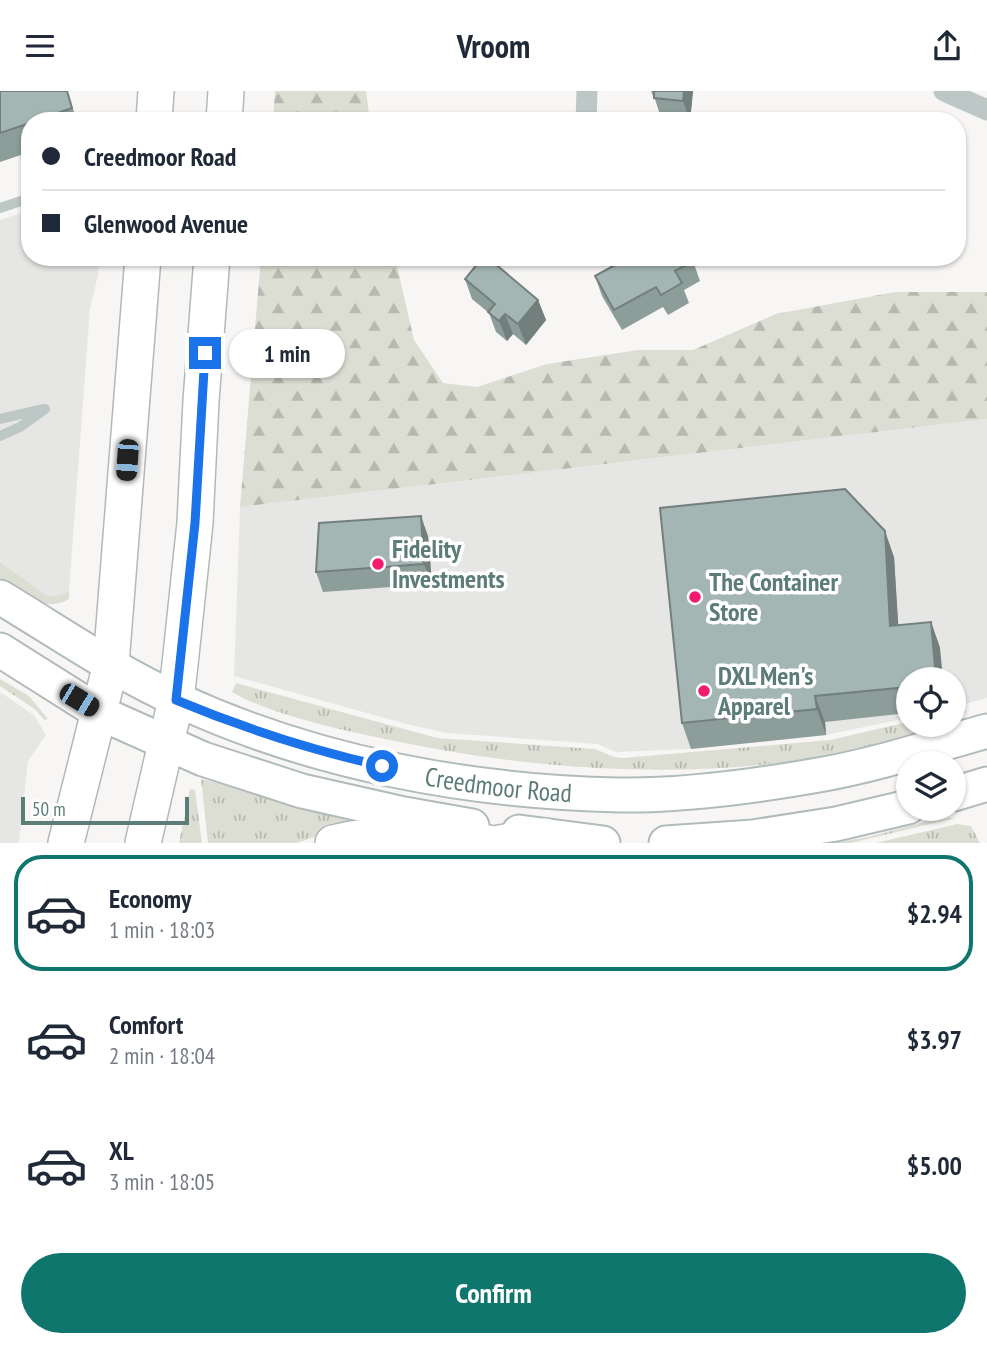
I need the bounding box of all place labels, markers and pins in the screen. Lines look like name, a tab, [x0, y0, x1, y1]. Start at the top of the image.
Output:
place label: Fidelity Investments	[392, 532, 505, 595]
marker: Fidelity Investments	[370, 556, 386, 572]
place label: The Container Store	[709, 565, 838, 628]
marker: The Container Store	[687, 589, 703, 605]
place label: DXL Men's Apparel	[717, 659, 813, 722]
marker: DXL Men's Apparel	[696, 683, 712, 699]

